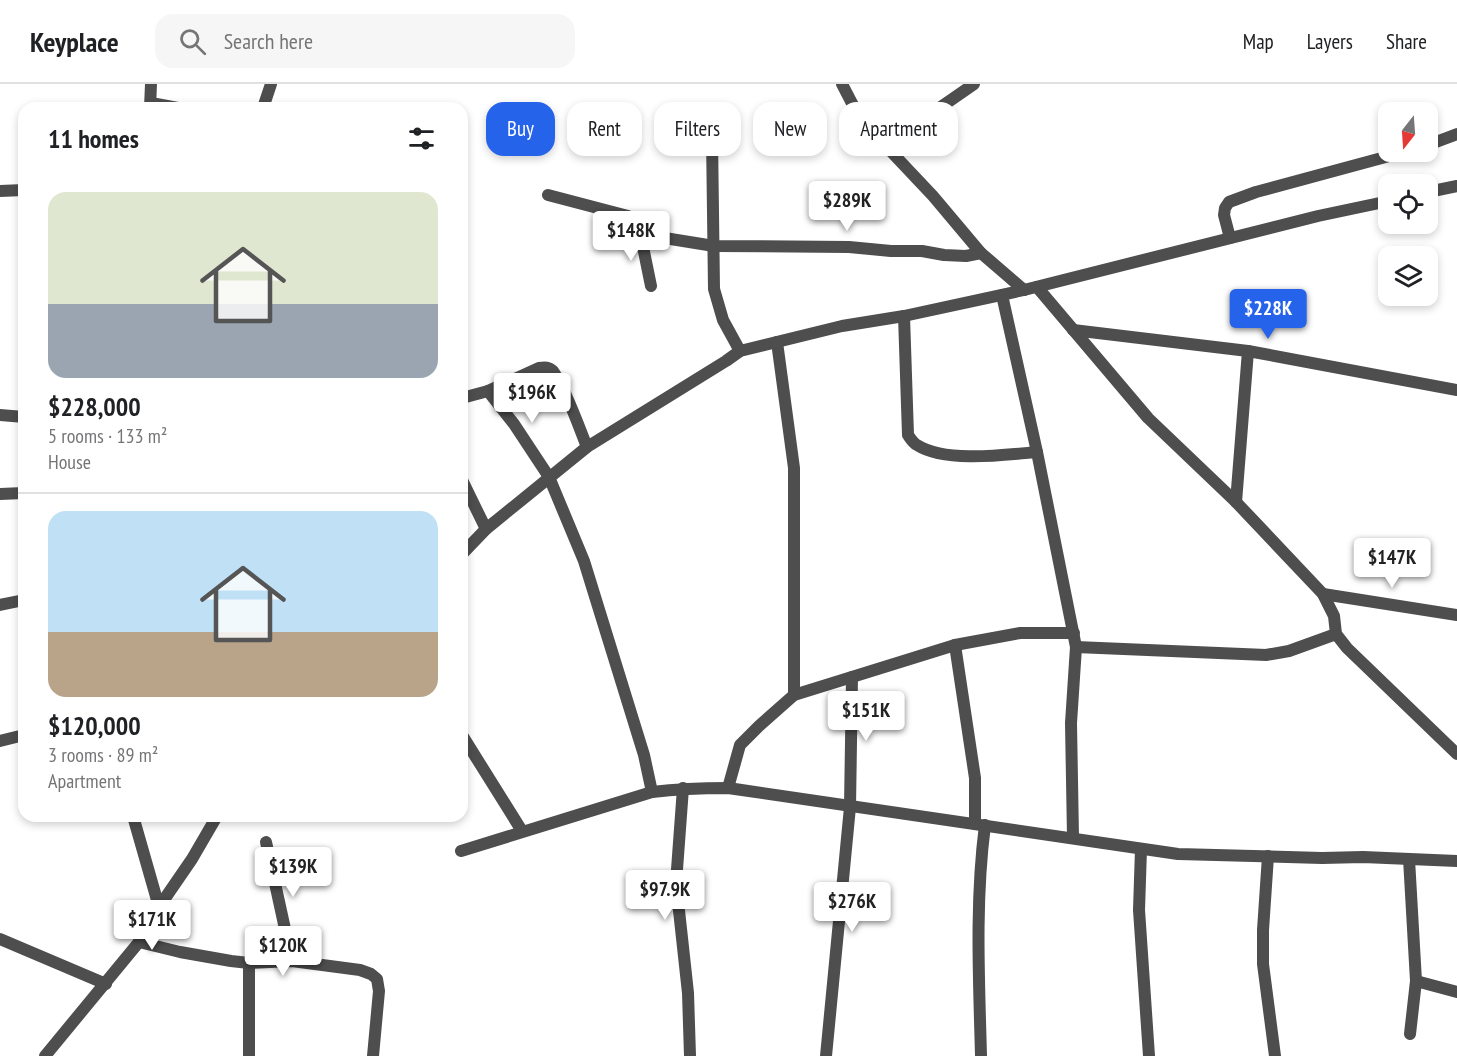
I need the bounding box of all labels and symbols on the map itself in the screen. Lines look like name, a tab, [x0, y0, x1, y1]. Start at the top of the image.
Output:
north arrow	[1378, 102, 1438, 162]
pin: $289K	[805, 181, 889, 232]
pin: $148K	[589, 211, 673, 262]
pin: $228K	[1226, 289, 1310, 340]
pin: $196K	[490, 373, 574, 424]
pin: $147K	[1350, 538, 1434, 589]
pin: $151K	[824, 691, 908, 742]
pin: $139K	[251, 847, 335, 898]
pin: $97.9K	[616, 870, 714, 921]
pin: $276K	[810, 882, 894, 933]
pin: $171K	[110, 900, 194, 951]
pin: $120K	[241, 926, 325, 977]

